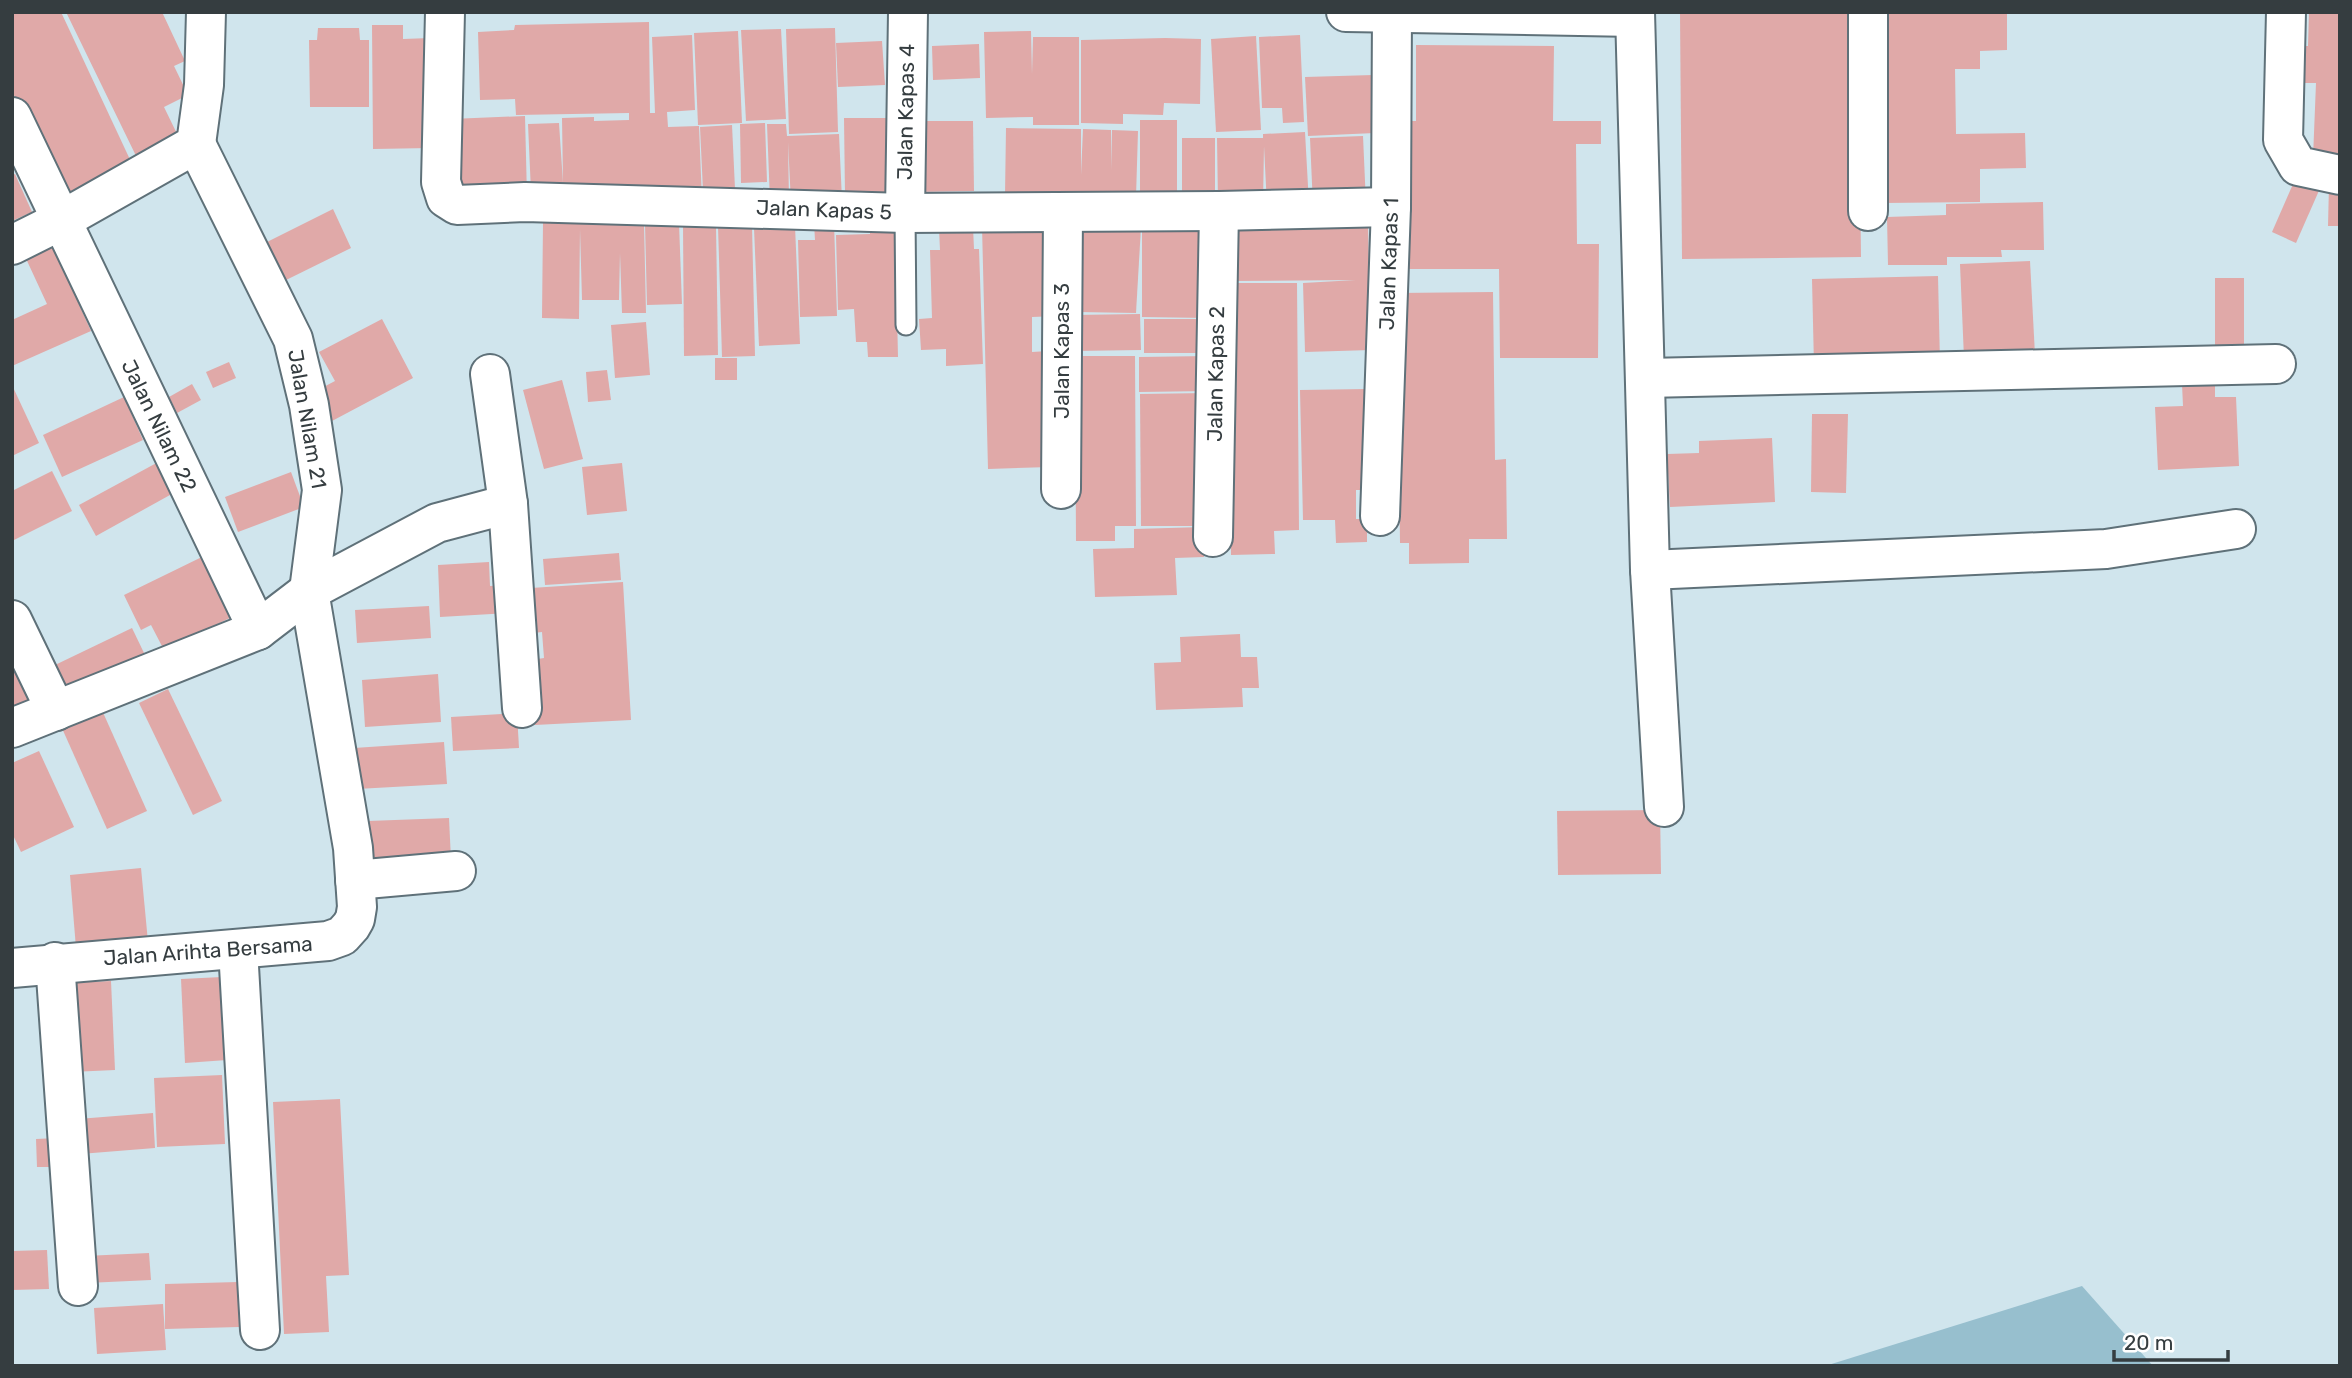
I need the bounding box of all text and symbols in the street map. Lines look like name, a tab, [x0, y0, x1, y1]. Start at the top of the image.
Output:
street label: Jalan Kapas 4	[892, 44, 919, 180]
street label: Jalan Kapas 5	[756, 195, 892, 224]
street label: Jalan Kapas 1	[1374, 197, 1403, 331]
street label: Jalan Kapas 3	[1049, 283, 1074, 419]
street label: Jalan Kapas 2	[1202, 306, 1229, 442]
street label: Jalan Nilam 21	[283, 347, 332, 490]
street label: Jalan Nilam 22	[117, 355, 202, 496]
street label: Jalan Arihta Bersama	[102, 931, 314, 970]
scale bar	[2114, 1318, 2228, 1362]
text: 20 m	[2124, 1330, 2173, 1355]

